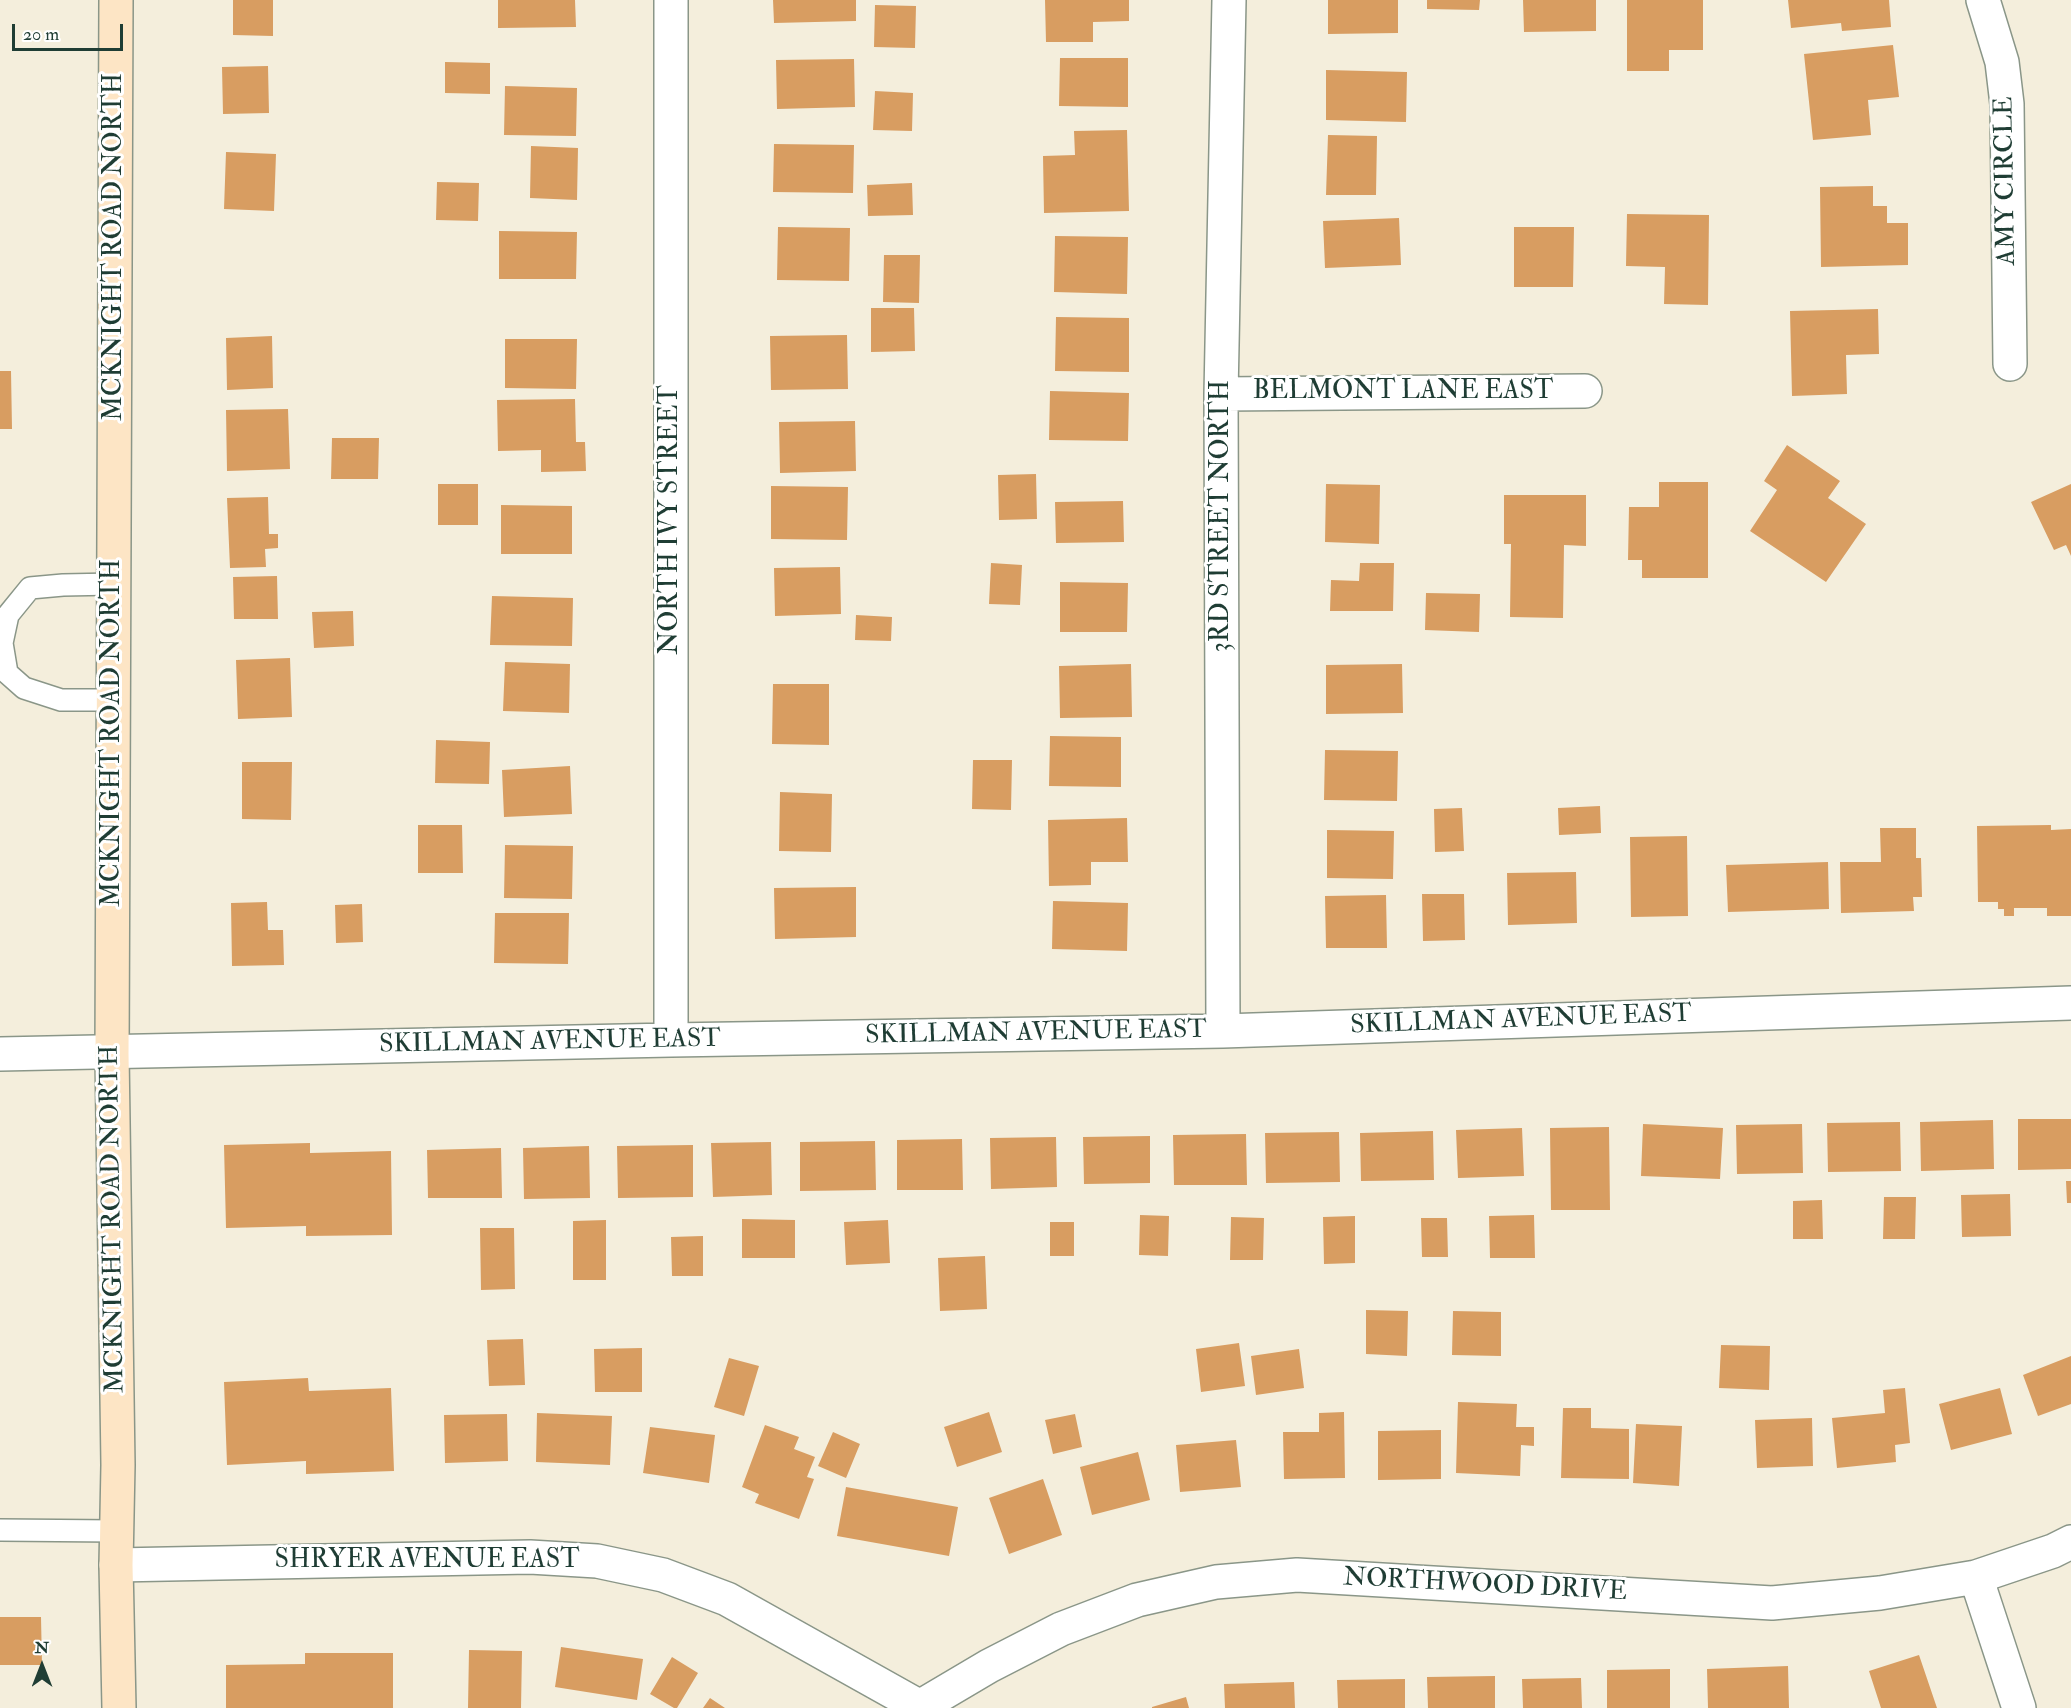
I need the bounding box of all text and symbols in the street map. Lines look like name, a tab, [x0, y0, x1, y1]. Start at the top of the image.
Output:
scale bar	[15, 12, 126, 50]
text: 20 m	[23, 23, 59, 46]
street label: MCKNIGHT ROAD NORTH	[99, 73, 131, 421]
street label: AMY CIRCLE	[1990, 96, 2024, 266]
street label: BELMONT LANE EAST	[1253, 376, 1553, 408]
street label: 3RD STREET NORTH	[1206, 380, 1238, 652]
street label: NORTH IVY STREET	[655, 385, 687, 655]
street label: MCKNIGHT ROAD NORTH	[97, 559, 129, 907]
street label: SKILLMAN AVENUE EAST	[1350, 999, 1692, 1043]
street label: SKILLMAN AVENUE EAST	[865, 1015, 1207, 1053]
street label: SKILLMAN AVENUE EAST	[379, 1024, 721, 1062]
street label: MCKNIGHT ROAD NORTH	[95, 1045, 133, 1393]
street label: SHRYER AVENUE EAST	[275, 1545, 579, 1577]
street label: NORTHWOOD DRIVE	[1342, 1563, 1628, 1609]
north arrow	[12, 1636, 72, 1696]
text: N	[35, 1638, 49, 1658]

